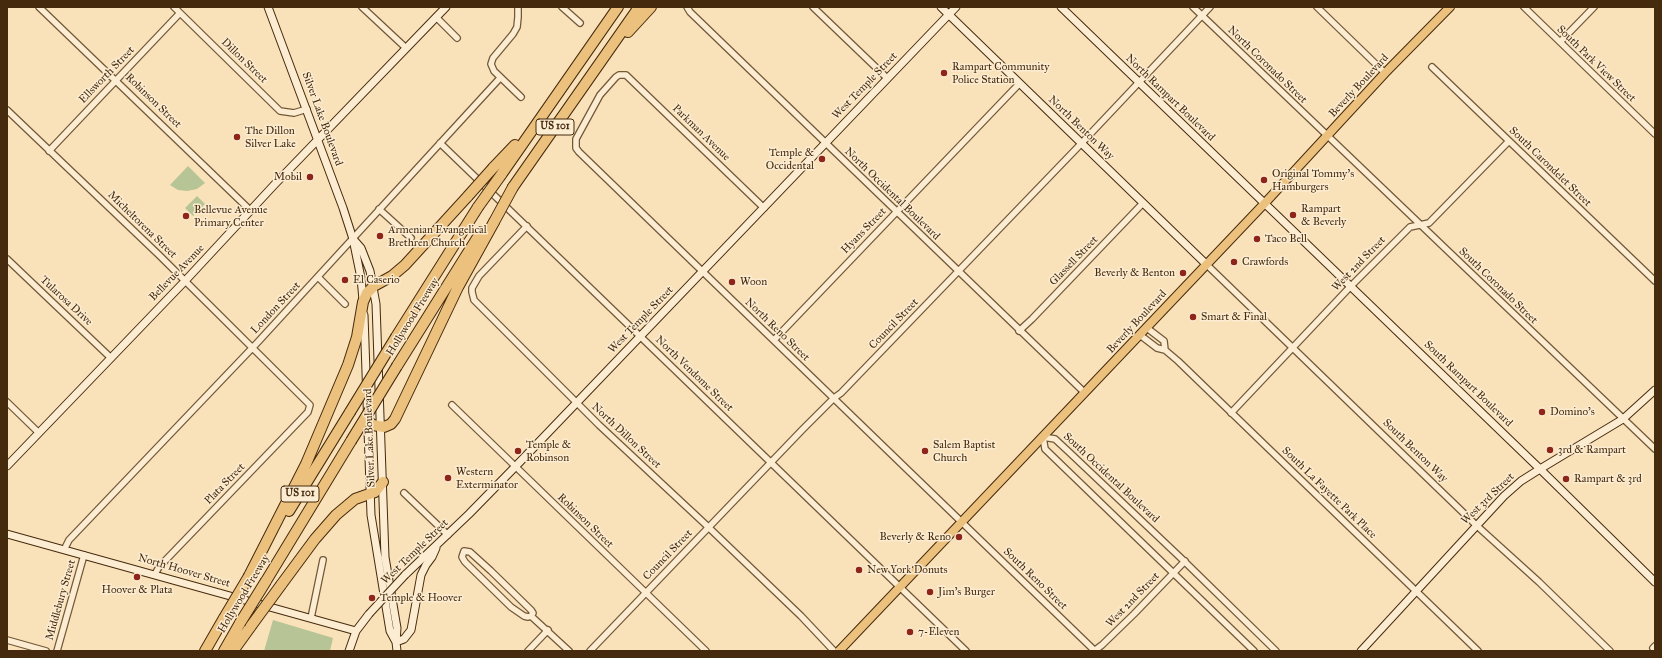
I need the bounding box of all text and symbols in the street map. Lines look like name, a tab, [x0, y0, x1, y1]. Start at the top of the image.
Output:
street label: South Park View Street	[1554, 23, 1638, 105]
street label: North Coronado Street	[1224, 24, 1310, 106]
street label: Dillon Street	[218, 36, 270, 86]
street label: Ellsworth Street	[76, 44, 138, 106]
street label: West Temple Street	[830, 50, 900, 122]
street label: North Rampart Boulevard	[1123, 52, 1217, 144]
street label: Beverly Boulevard	[1326, 52, 1392, 120]
place label: Rampart Community Police Station	[952, 60, 1050, 86]
marker: Rampart Community Police Station	[939, 68, 949, 78]
street label: Silver Lake Boulevard	[299, 70, 345, 168]
street label: Robinson Street	[122, 71, 184, 131]
street label: North Benton Way	[1045, 93, 1117, 163]
street label: Parkman Avenue	[669, 102, 733, 164]
road number: US 101	[536, 119, 574, 135]
place label: The Dillon Silver Lake	[245, 124, 296, 150]
street label: South Carondelet Street	[1506, 124, 1594, 210]
marker: The Dillon Silver Lake	[232, 132, 242, 142]
street label: North Occidental Boulevard	[842, 145, 942, 243]
place label: Temple & Occidental	[766, 146, 814, 172]
marker: Temple & Occidental	[817, 154, 827, 164]
place label: Original Tommy's Hamburgers	[1272, 167, 1354, 193]
place label: Mobil	[274, 170, 302, 184]
marker: Mobil	[305, 172, 315, 182]
marker: Original Tommy's Hamburgers	[1259, 175, 1269, 185]
street label: Micheltorena Street	[105, 189, 179, 261]
place label: Rampart & Beverly	[1301, 202, 1346, 228]
place label: Bellevue Avenue Primary Center	[194, 203, 267, 229]
street label: Hyans Street	[839, 205, 889, 257]
marker: Rampart & Beverly	[1288, 210, 1298, 220]
marker: Bellevue Avenue Primary Center	[181, 211, 191, 221]
place label: Armenian Evangelical Brethren Church	[388, 223, 487, 249]
marker: Armenian Evangelical Brethren Church	[375, 231, 385, 241]
place label: Taco Bell	[1265, 232, 1307, 246]
street label: Glassell Street	[1047, 233, 1101, 289]
marker: Taco Bell	[1252, 234, 1262, 244]
street label: West 2nd Street	[1329, 234, 1389, 294]
street label: Bellevue Avenue	[147, 242, 207, 304]
street label: South Coronado Street	[1456, 245, 1540, 327]
place label: Crawfords	[1242, 255, 1288, 269]
marker: Crawfords	[1229, 257, 1239, 267]
place label: Beverly & Benton	[1094, 266, 1175, 280]
marker: Beverly & Benton	[1178, 268, 1188, 278]
street label: Tularosa Drive	[37, 273, 95, 329]
place label: El Caserio	[353, 273, 400, 287]
marker: El Caserio	[340, 275, 350, 285]
place label: Woon	[740, 275, 767, 289]
street label: Hollywood Freeway	[384, 276, 442, 358]
marker: Woon	[727, 277, 737, 287]
street label: London Street	[248, 279, 304, 337]
street label: West Temple Street	[606, 284, 676, 356]
street label: Beverly Boulevard	[1104, 288, 1170, 356]
street label: North Reno Street	[742, 296, 812, 364]
street label: Council Street	[867, 296, 921, 352]
place label: Smart & Final	[1201, 310, 1267, 324]
marker: Smart & Final	[1188, 312, 1198, 322]
street label: North Vendome Street	[652, 333, 736, 415]
street label: South Rampart Boulevard	[1421, 338, 1515, 430]
street label: Silver Lake Boulevard	[362, 388, 378, 488]
street label: North Dillon Street	[589, 400, 663, 472]
place label: Domino's	[1550, 405, 1595, 419]
marker: Domino's	[1537, 407, 1547, 417]
street label: South Benton Way	[1380, 417, 1450, 485]
street label: South Occidental Boulevard	[1060, 430, 1162, 526]
place label: Temple & Robinson	[526, 438, 571, 464]
place label: Salem Baptist Church	[933, 438, 995, 464]
place label: 3rd & Rampart	[1558, 443, 1626, 457]
street label: South La Fayette Park Place	[1279, 444, 1379, 542]
marker: 3rd & Rampart	[1545, 445, 1555, 455]
marker: Temple & Robinson	[513, 446, 523, 456]
marker: Salem Baptist Church	[920, 446, 930, 456]
street label: Plata Street	[202, 461, 248, 507]
place label: Western Exterminator	[456, 465, 518, 491]
street label: West 3rd Street	[1459, 470, 1517, 528]
place label: Rampart & 3rd	[1574, 472, 1642, 486]
marker: Western Exterminator	[443, 473, 453, 483]
marker: Rampart & 3rd	[1561, 474, 1571, 484]
road number: US 101	[281, 486, 319, 502]
street label: Robinson Street	[554, 491, 616, 551]
street label: West Temple Street	[379, 517, 451, 587]
street label: Council Street	[641, 527, 695, 583]
place label: Beverly & Reno	[880, 530, 951, 544]
marker: Beverly & Reno	[954, 532, 964, 542]
street label: South Reno Street	[1000, 545, 1070, 613]
street label: North Hoover Street	[136, 552, 232, 590]
street label: Hollywood Freeway	[215, 552, 273, 636]
street label: Middlebury Street	[43, 558, 79, 642]
place label: New York Donuts	[867, 563, 948, 577]
marker: New York Donuts	[854, 565, 864, 575]
street label: West 2nd Street	[1103, 570, 1163, 630]
marker: Hoover & Plata	[132, 572, 142, 582]
place label: Hoover & Plata	[102, 583, 172, 597]
place label: Jim's Burger	[938, 585, 995, 599]
marker: Jim's Burger	[925, 587, 935, 597]
place label: Temple & Hoover	[380, 591, 462, 605]
marker: Temple & Hoover	[367, 593, 377, 603]
place label: 7-Eleven	[918, 625, 959, 639]
marker: 7-Eleven	[905, 627, 915, 637]

